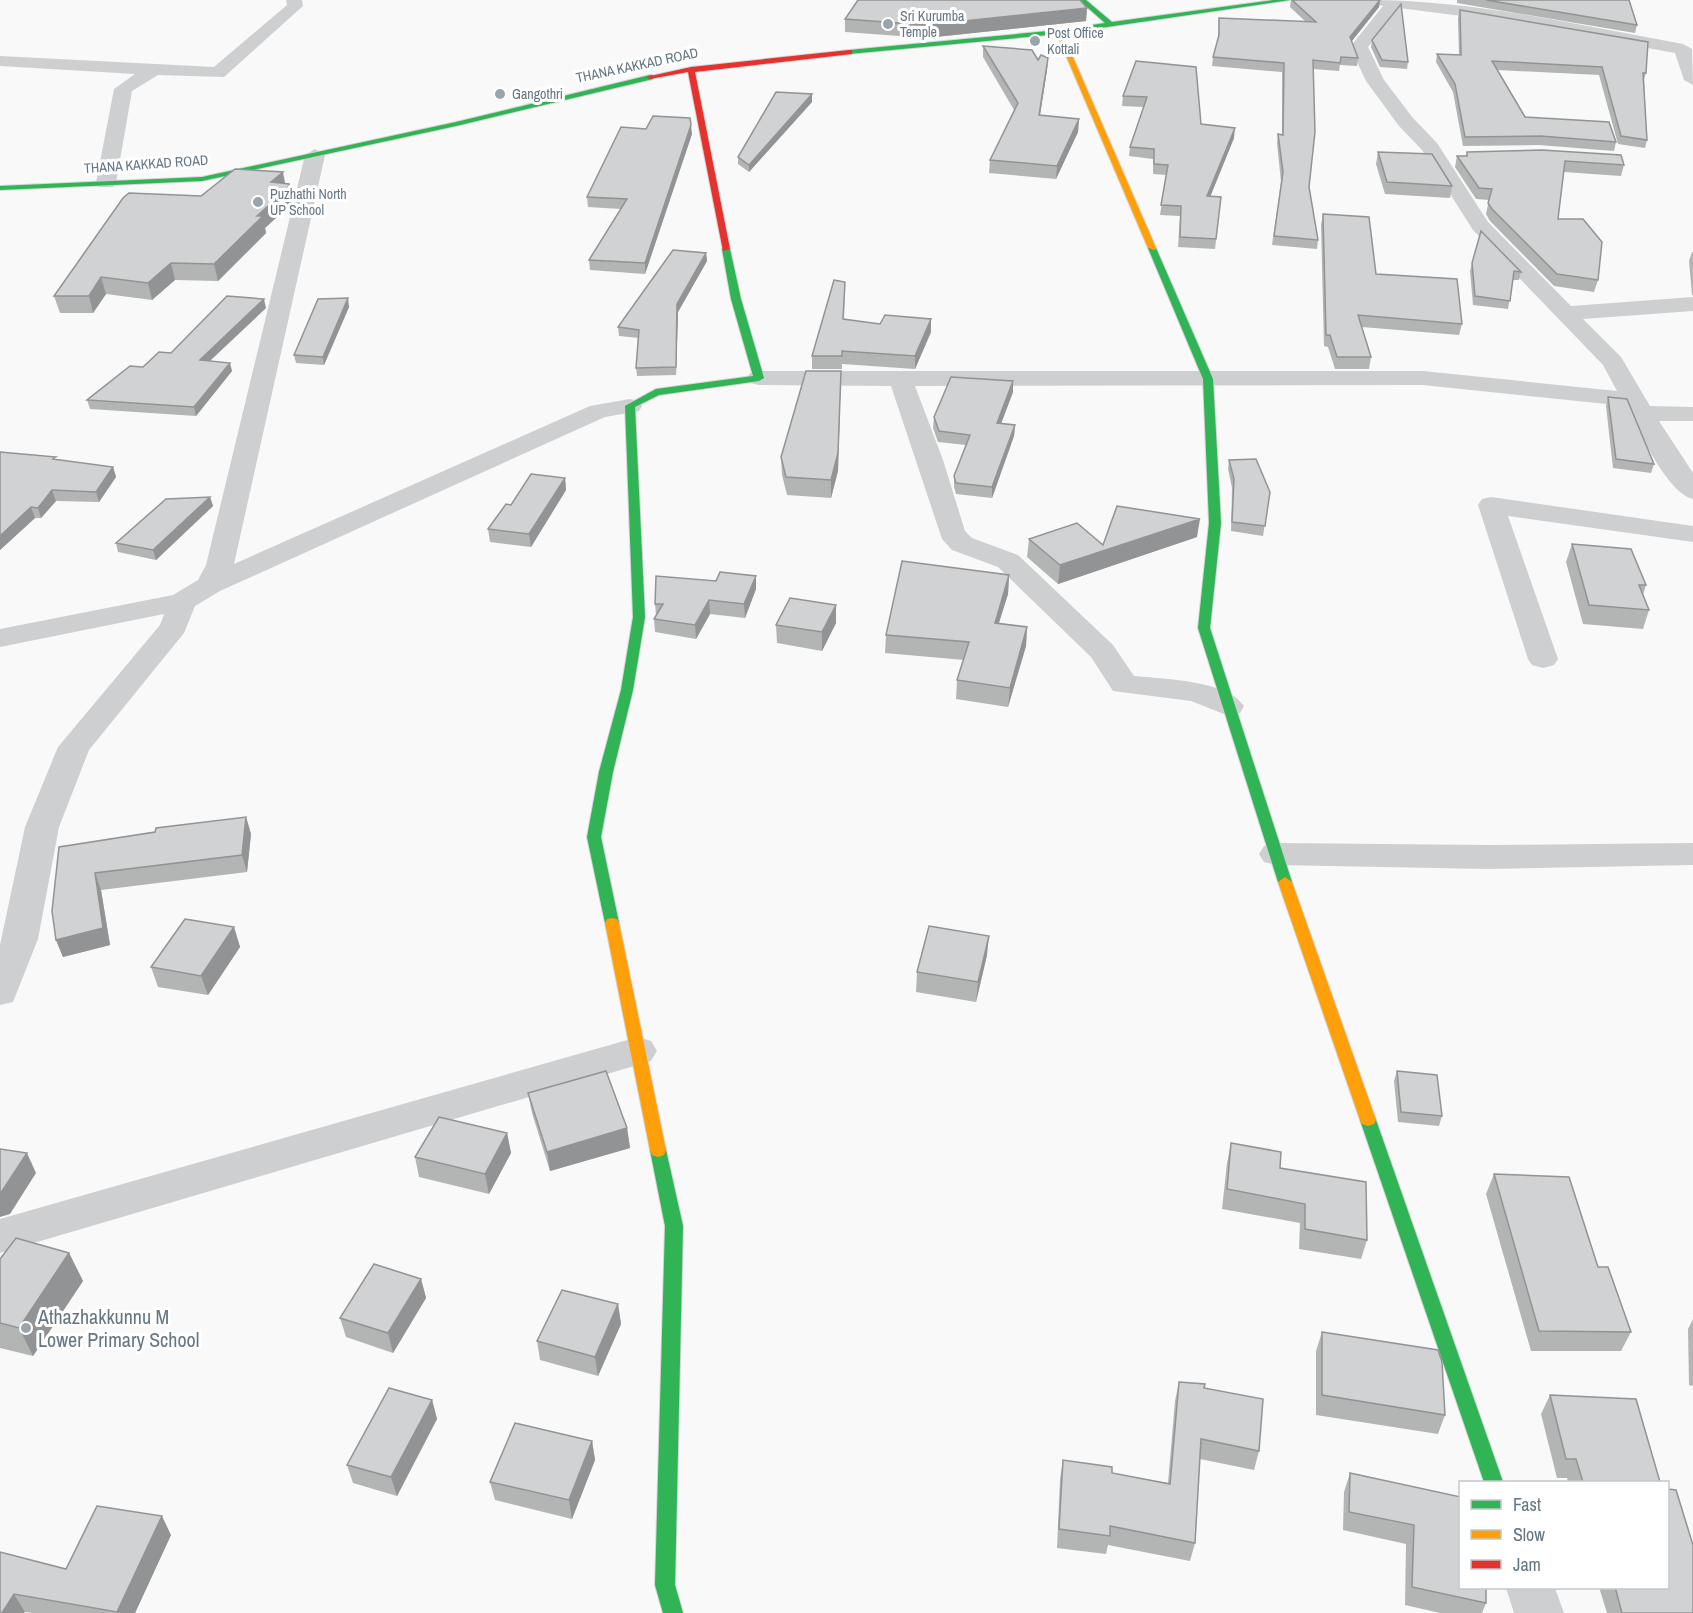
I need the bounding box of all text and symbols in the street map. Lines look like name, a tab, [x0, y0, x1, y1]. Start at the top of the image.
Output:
place label: Sri Kurumba Temple	[900, 7, 965, 41]
marker: Sri Kurumba Temple	[881, 17, 895, 31]
place label: Post Office Kottali	[1047, 24, 1104, 58]
marker: Post Office Kottali	[1028, 34, 1042, 48]
street label: THANA KAKKAD ROAD	[574, 43, 700, 87]
place label: Gangothri	[512, 85, 563, 103]
marker: Gangothri	[493, 87, 507, 101]
street label: THANA KAKKAD ROAD	[83, 151, 209, 177]
place label: Puzhathi North UP School	[270, 185, 347, 219]
marker: Puzhathi North UP School	[251, 195, 265, 209]
place label: Athazhakkunnu M Lower Primary School	[37, 1303, 199, 1353]
marker: Athazhakkunnu M Lower Primary School	[19, 1321, 33, 1335]
legend	[1459, 1481, 1669, 1589]
text: Fast	[1513, 1492, 1541, 1517]
text: Slow	[1513, 1522, 1545, 1547]
text: Jam	[1513, 1552, 1541, 1577]

